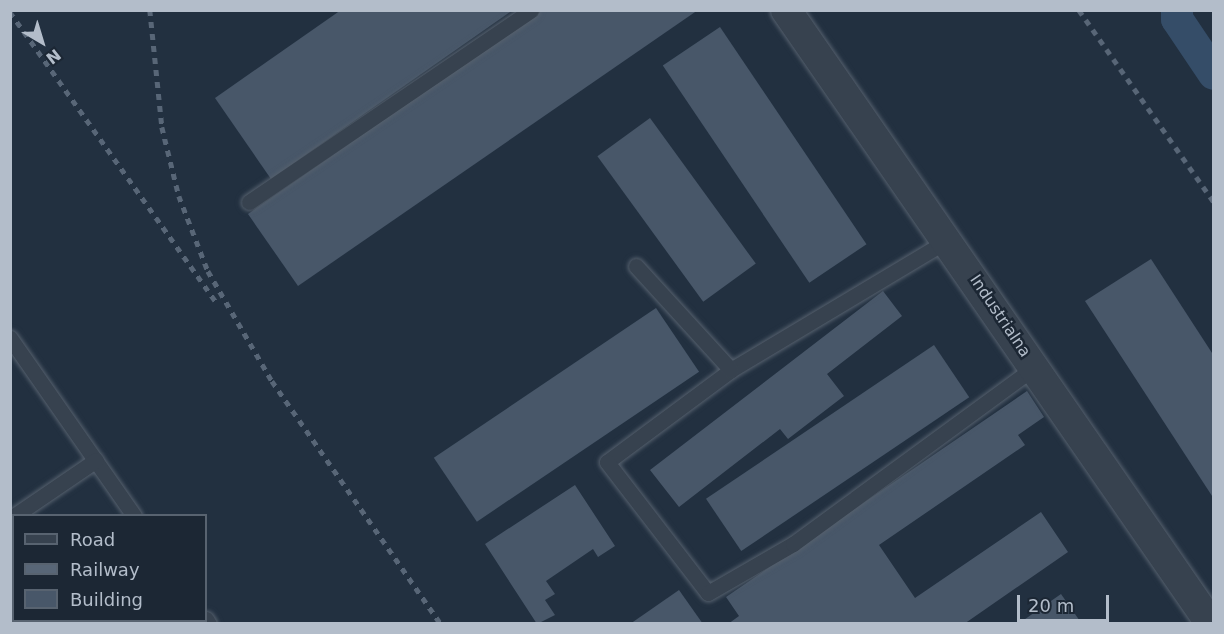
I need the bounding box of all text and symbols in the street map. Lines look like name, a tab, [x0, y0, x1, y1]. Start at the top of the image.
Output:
north arrow	[12, 12, 72, 72]
text: N	[42, 45, 65, 68]
street label: Industrialna	[965, 271, 1035, 361]
legend	[12, 514, 207, 622]
text: Road	[70, 529, 115, 550]
text: Railway	[70, 559, 140, 580]
scale bar	[1020, 583, 1112, 621]
text: Building	[70, 589, 143, 610]
text: 20 m	[1028, 595, 1074, 616]

